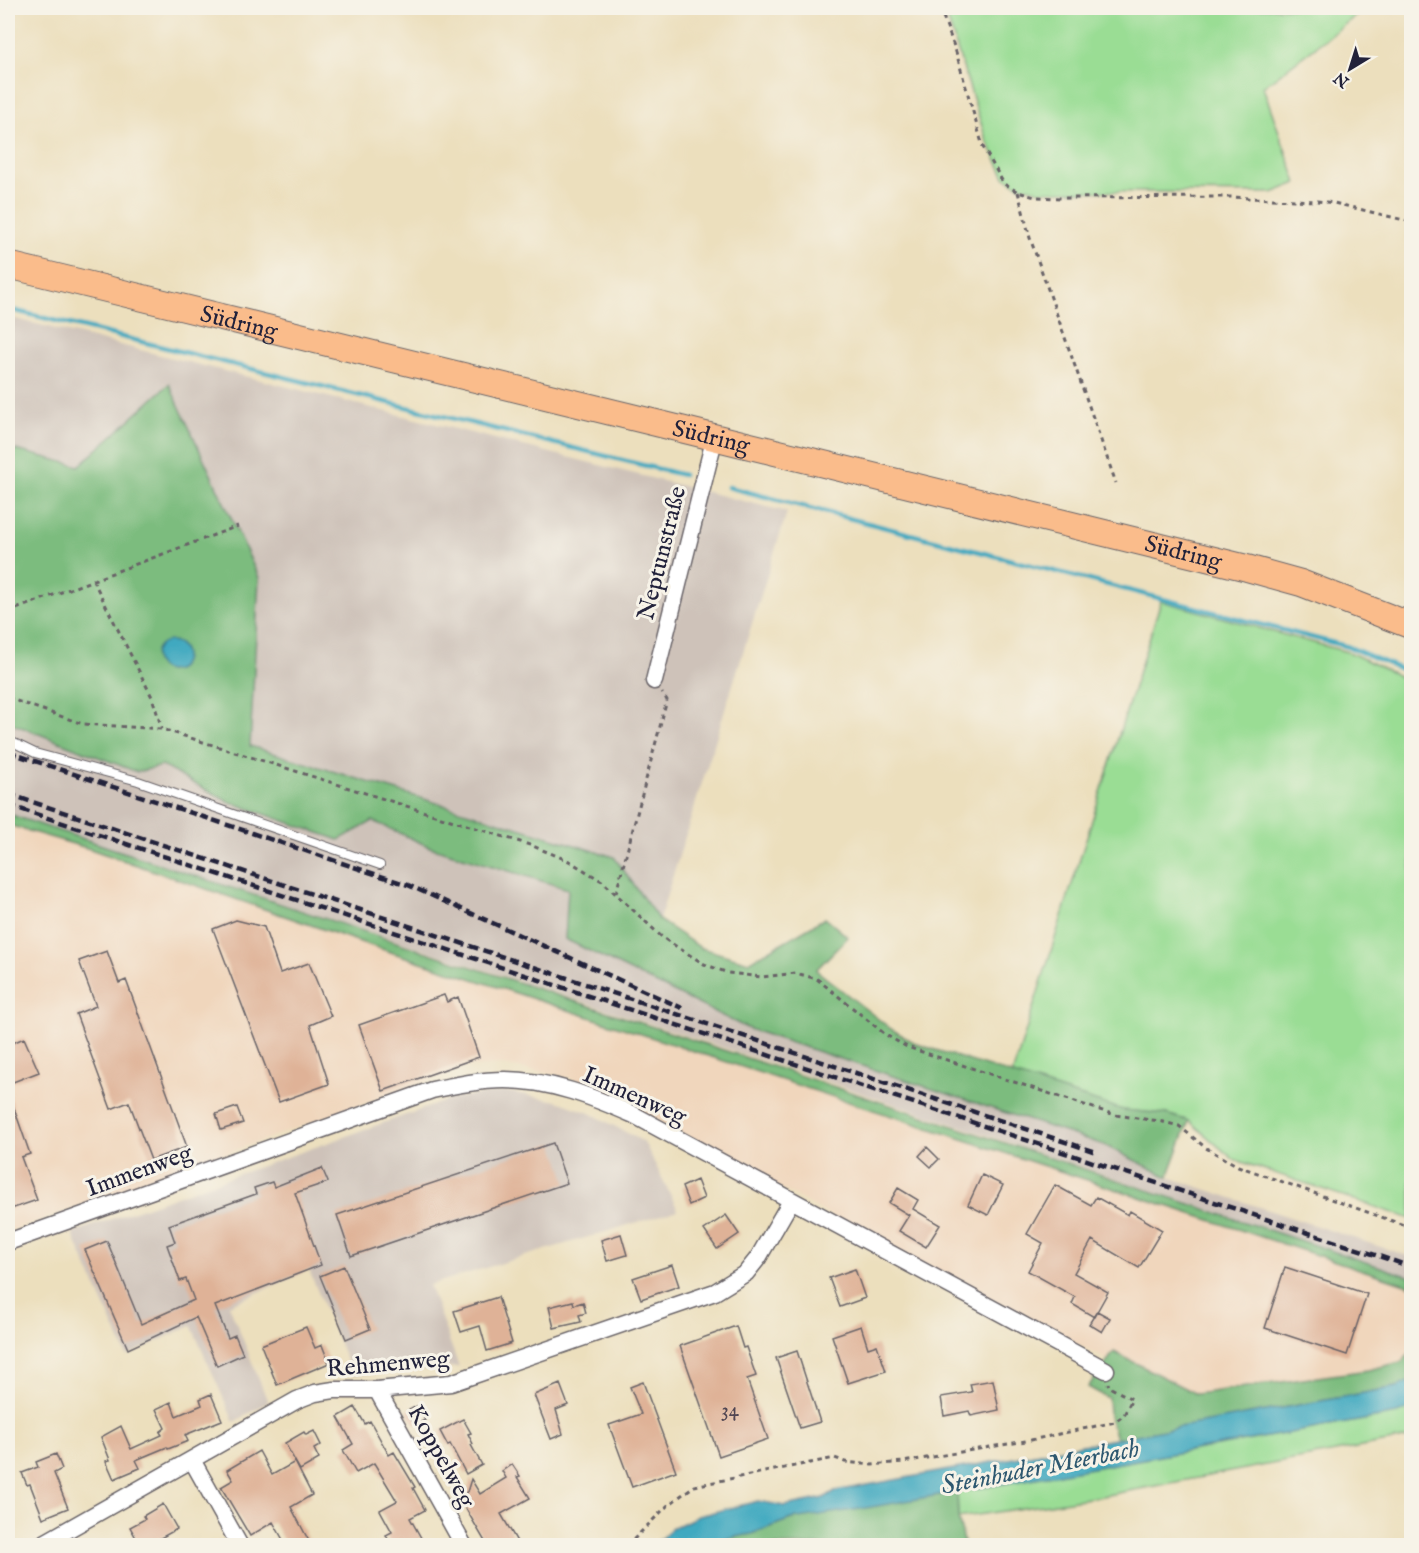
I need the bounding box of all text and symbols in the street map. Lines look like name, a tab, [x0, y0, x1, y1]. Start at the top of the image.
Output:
north arrow	[1320, 39, 1380, 99]
text: N	[1330, 67, 1354, 92]
street label: Südring	[197, 299, 281, 348]
street label: Südring	[669, 414, 754, 462]
street label: Neptunstraße	[631, 483, 694, 624]
street label: Südring	[1141, 529, 1226, 578]
street label: Immenweg	[578, 1060, 692, 1133]
street label: Immenweg	[82, 1138, 198, 1205]
street label: Rehmenweg	[325, 1344, 452, 1385]
house number: 34	[721, 1397, 740, 1424]
street label: Koppelweg	[400, 1400, 482, 1515]
water label: Steinhuder Meerbach	[939, 1432, 1142, 1503]

